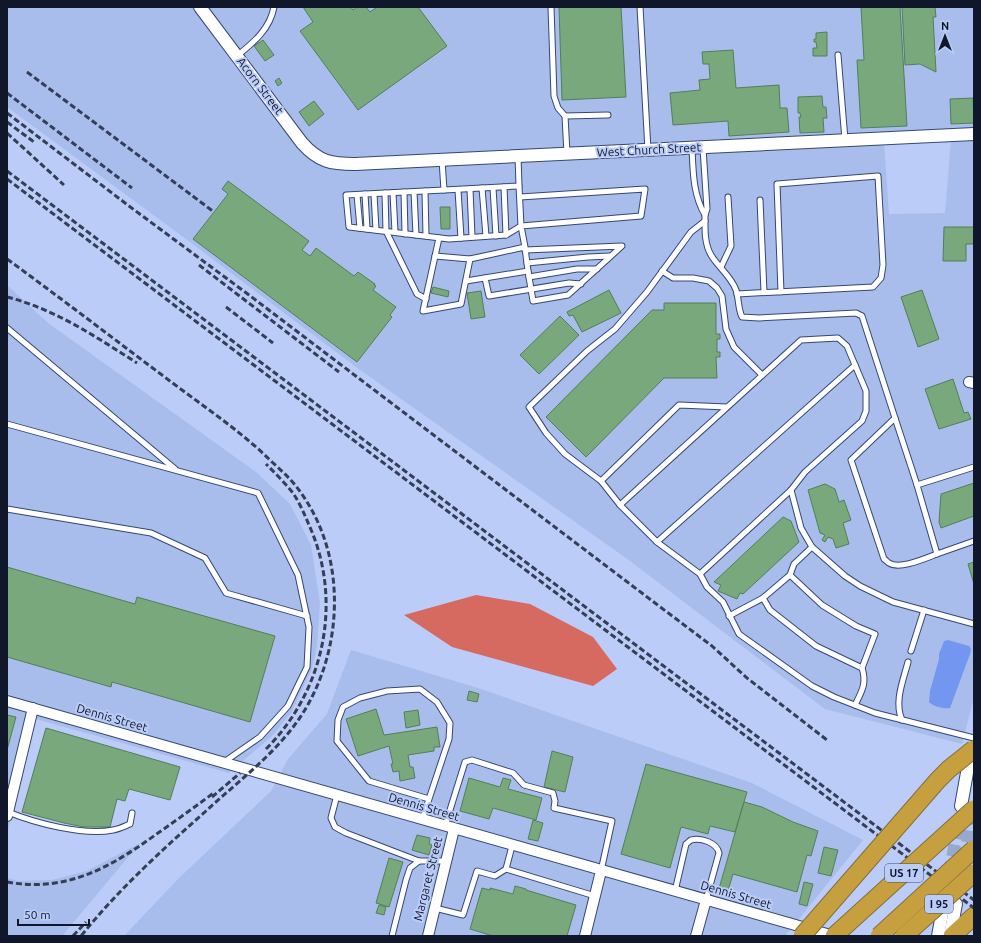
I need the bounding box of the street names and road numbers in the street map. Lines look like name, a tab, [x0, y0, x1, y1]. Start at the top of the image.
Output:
street label: Acorn Street	[235, 55, 286, 117]
street label: West Church Street	[596, 140, 702, 159]
street label: Dennis Street	[75, 701, 149, 734]
street label: Dennis Street	[387, 790, 461, 823]
street label: Margaret Street	[411, 835, 444, 922]
road number: US 17	[885, 864, 923, 882]
street label: Dennis Street	[699, 878, 773, 911]
road number: I 95	[925, 895, 953, 913]

